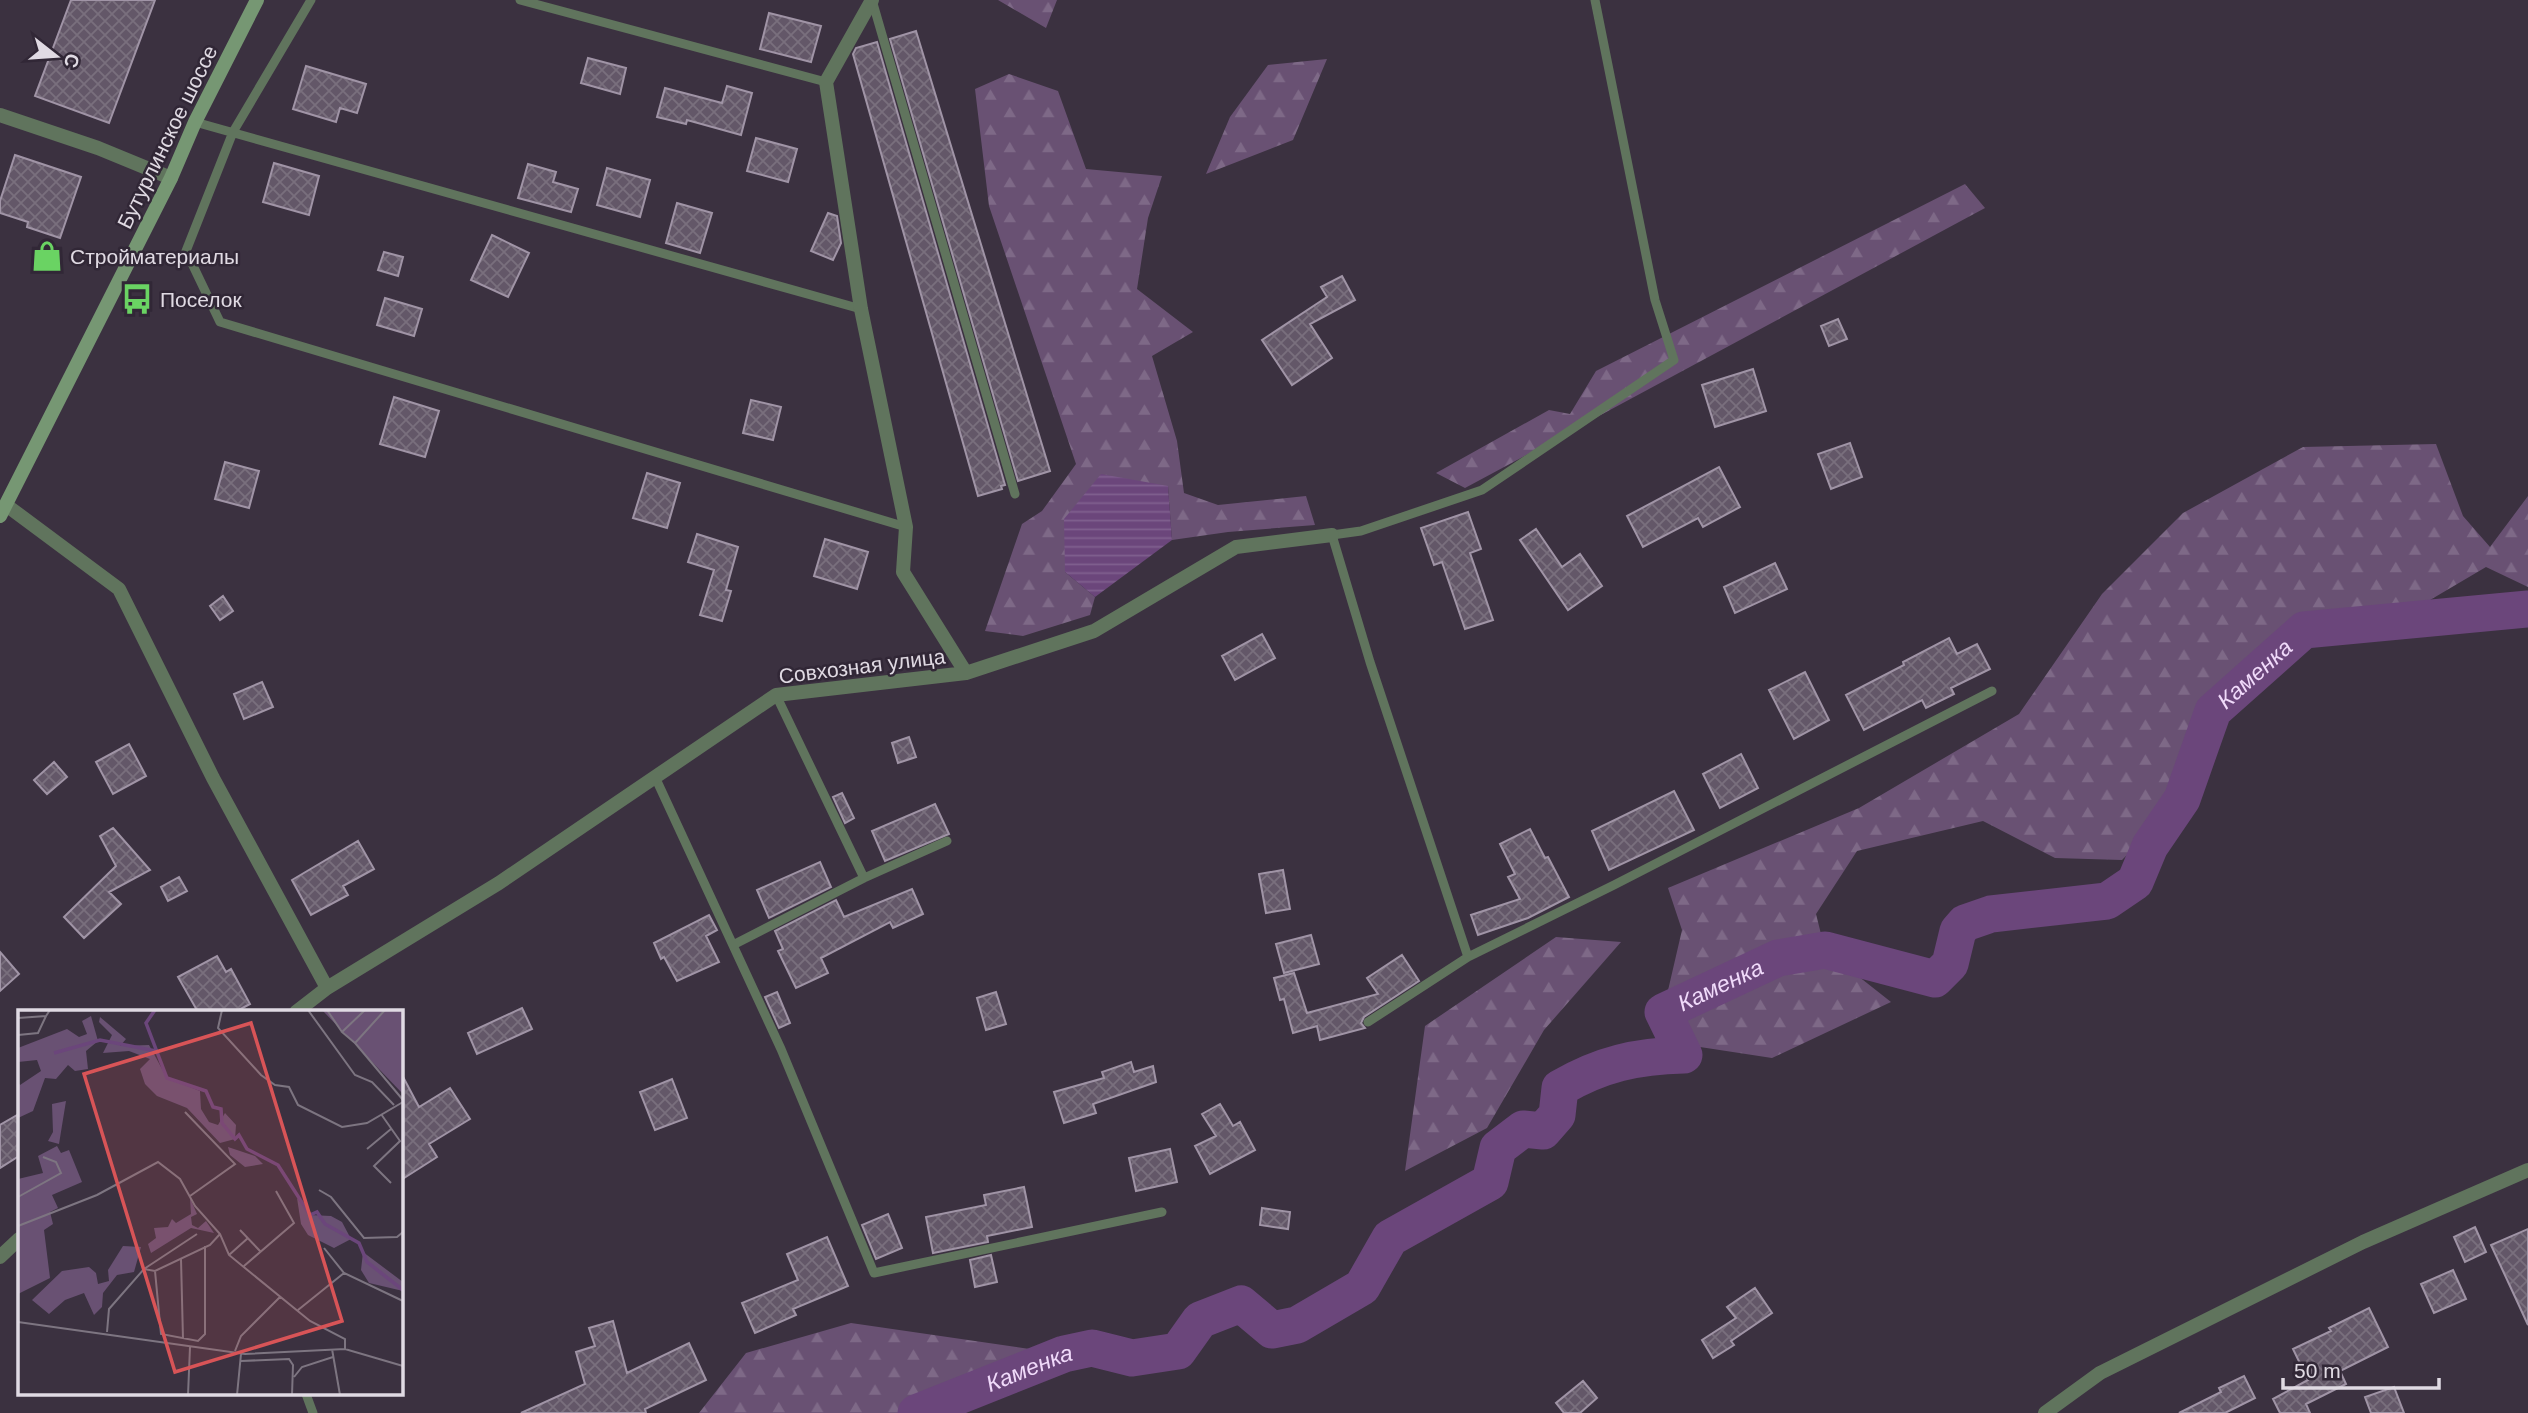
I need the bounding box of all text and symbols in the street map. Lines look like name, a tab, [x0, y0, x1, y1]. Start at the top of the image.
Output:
north arrow	[21, 21, 91, 91]
street label: Бутурлинское шоссе	[113, 42, 221, 232]
text: С	[60, 51, 84, 71]
shop icon: Стройматериалы	[30, 239, 64, 273]
place label: Стройматериалы	[70, 245, 239, 268]
bus stop icon: Поселок	[120, 282, 154, 316]
place label: Поселок	[160, 288, 242, 311]
water label: Каменка	[2212, 634, 2297, 714]
street label: Совхозная улица	[777, 644, 947, 688]
water label: Каменка	[1674, 954, 1767, 1016]
inset map	[18, 1010, 402, 1396]
water label: Каменка	[982, 1340, 1075, 1397]
scale bar	[2283, 1346, 2439, 1390]
text: 50 m	[2294, 1359, 2341, 1382]

